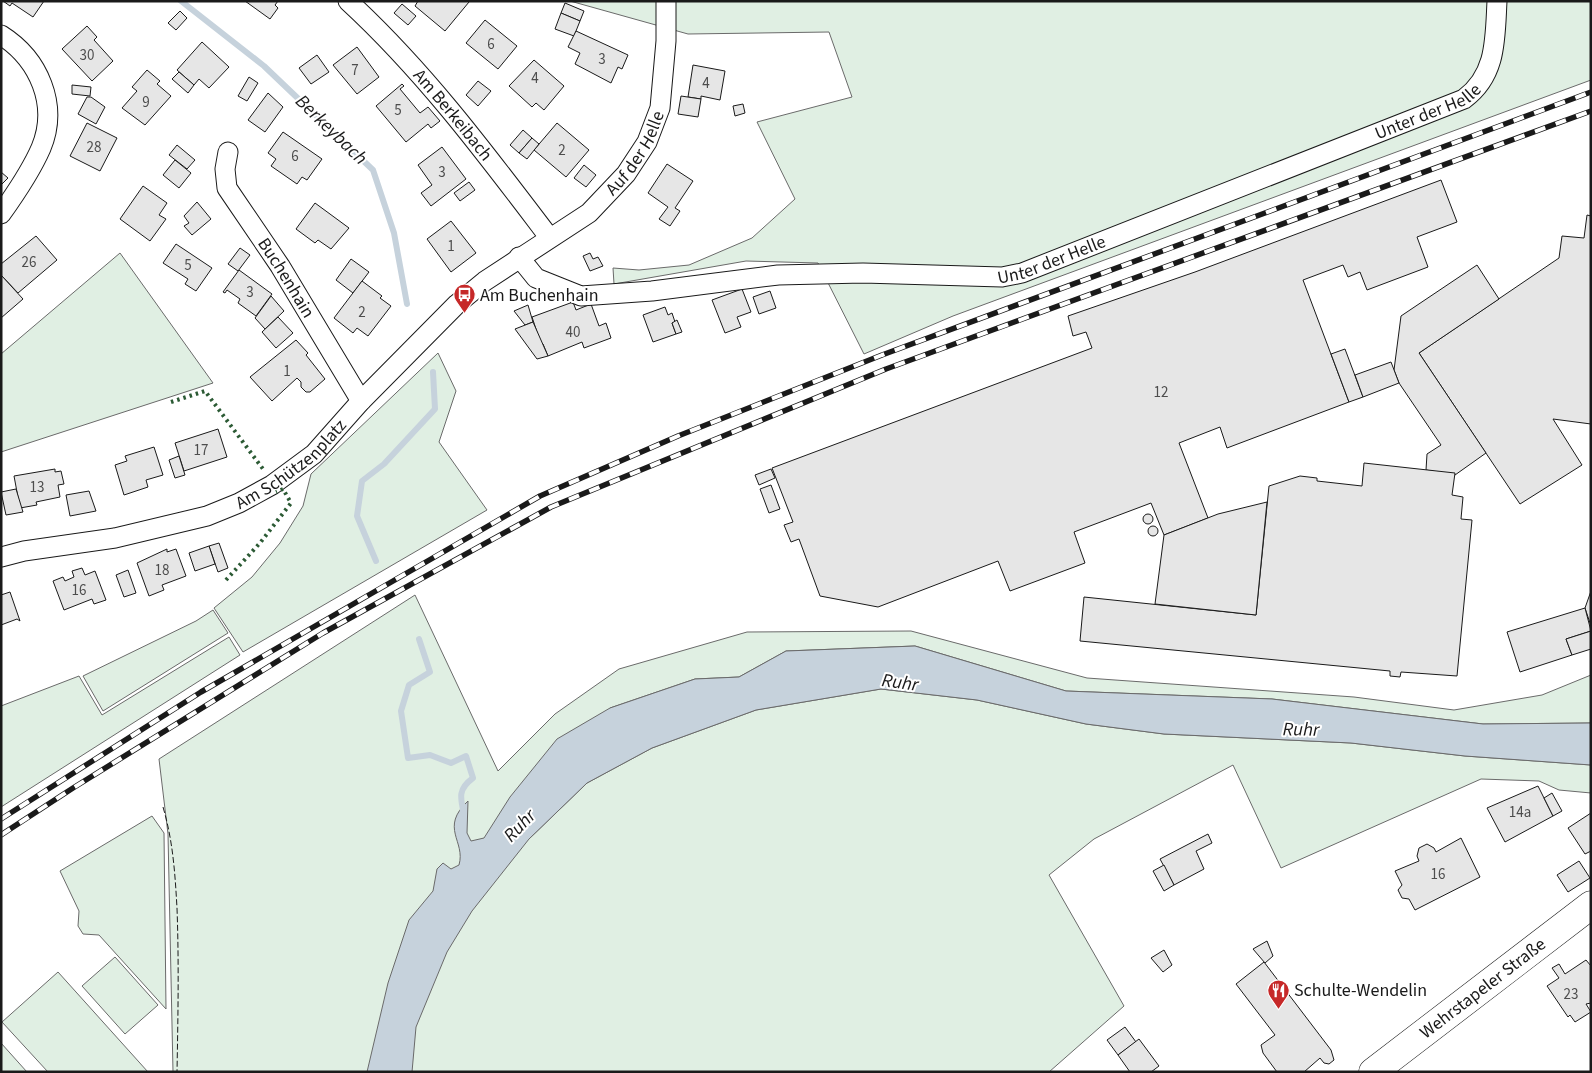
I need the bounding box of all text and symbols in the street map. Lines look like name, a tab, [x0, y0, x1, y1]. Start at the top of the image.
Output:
house number: 6	[487, 34, 495, 55]
house number: 30	[80, 45, 94, 66]
house number: 3	[598, 49, 606, 70]
house number: 7	[351, 60, 359, 81]
street label: Am Berkeibach	[408, 63, 499, 166]
house number: 4	[531, 68, 539, 89]
house number: 4	[702, 73, 710, 94]
street label: Unter der Helle	[1371, 78, 1487, 145]
water label: Berkeybach	[289, 89, 373, 171]
house number: 9	[142, 92, 150, 113]
house number: 5	[394, 100, 402, 121]
street label: Auf der Helle	[600, 107, 670, 201]
house number: 28	[87, 137, 101, 158]
house number: 2	[558, 140, 566, 161]
house number: 6	[291, 146, 299, 167]
house number: 3	[438, 162, 446, 183]
street label: Unter der Helle	[995, 229, 1109, 290]
street label: Buchenhain	[252, 233, 321, 323]
house number: 1	[447, 236, 455, 257]
house number: 26	[22, 252, 36, 273]
house number: 5	[184, 255, 192, 276]
house number: 3	[246, 282, 254, 303]
bus stop icon: Am Buchenhain	[452, 283, 476, 314]
place label: Am Buchenhain	[480, 283, 599, 308]
house number: 2	[358, 302, 366, 323]
house number: 40	[566, 322, 580, 343]
house number: 1	[283, 361, 291, 382]
house number: 12	[1154, 382, 1168, 403]
street label: Am Schützenplatz	[231, 413, 352, 515]
house number: 17	[194, 440, 208, 461]
house number: 13	[30, 477, 44, 498]
house number: 18	[155, 560, 169, 581]
house number: 16	[72, 580, 86, 601]
water label: Ruhr	[880, 667, 922, 699]
water label: Ruhr	[1282, 716, 1321, 744]
water label: Ruhr	[497, 802, 544, 849]
house number: 14a	[1509, 802, 1531, 823]
house number: 16	[1431, 864, 1445, 885]
street label: Wehrstapeler Straße	[1414, 932, 1551, 1044]
restaurant icon: Schulte-Wendelin	[1266, 978, 1290, 1009]
place label: Schulte-Wendelin	[1294, 978, 1427, 1003]
house number: 23	[1564, 984, 1578, 1005]

